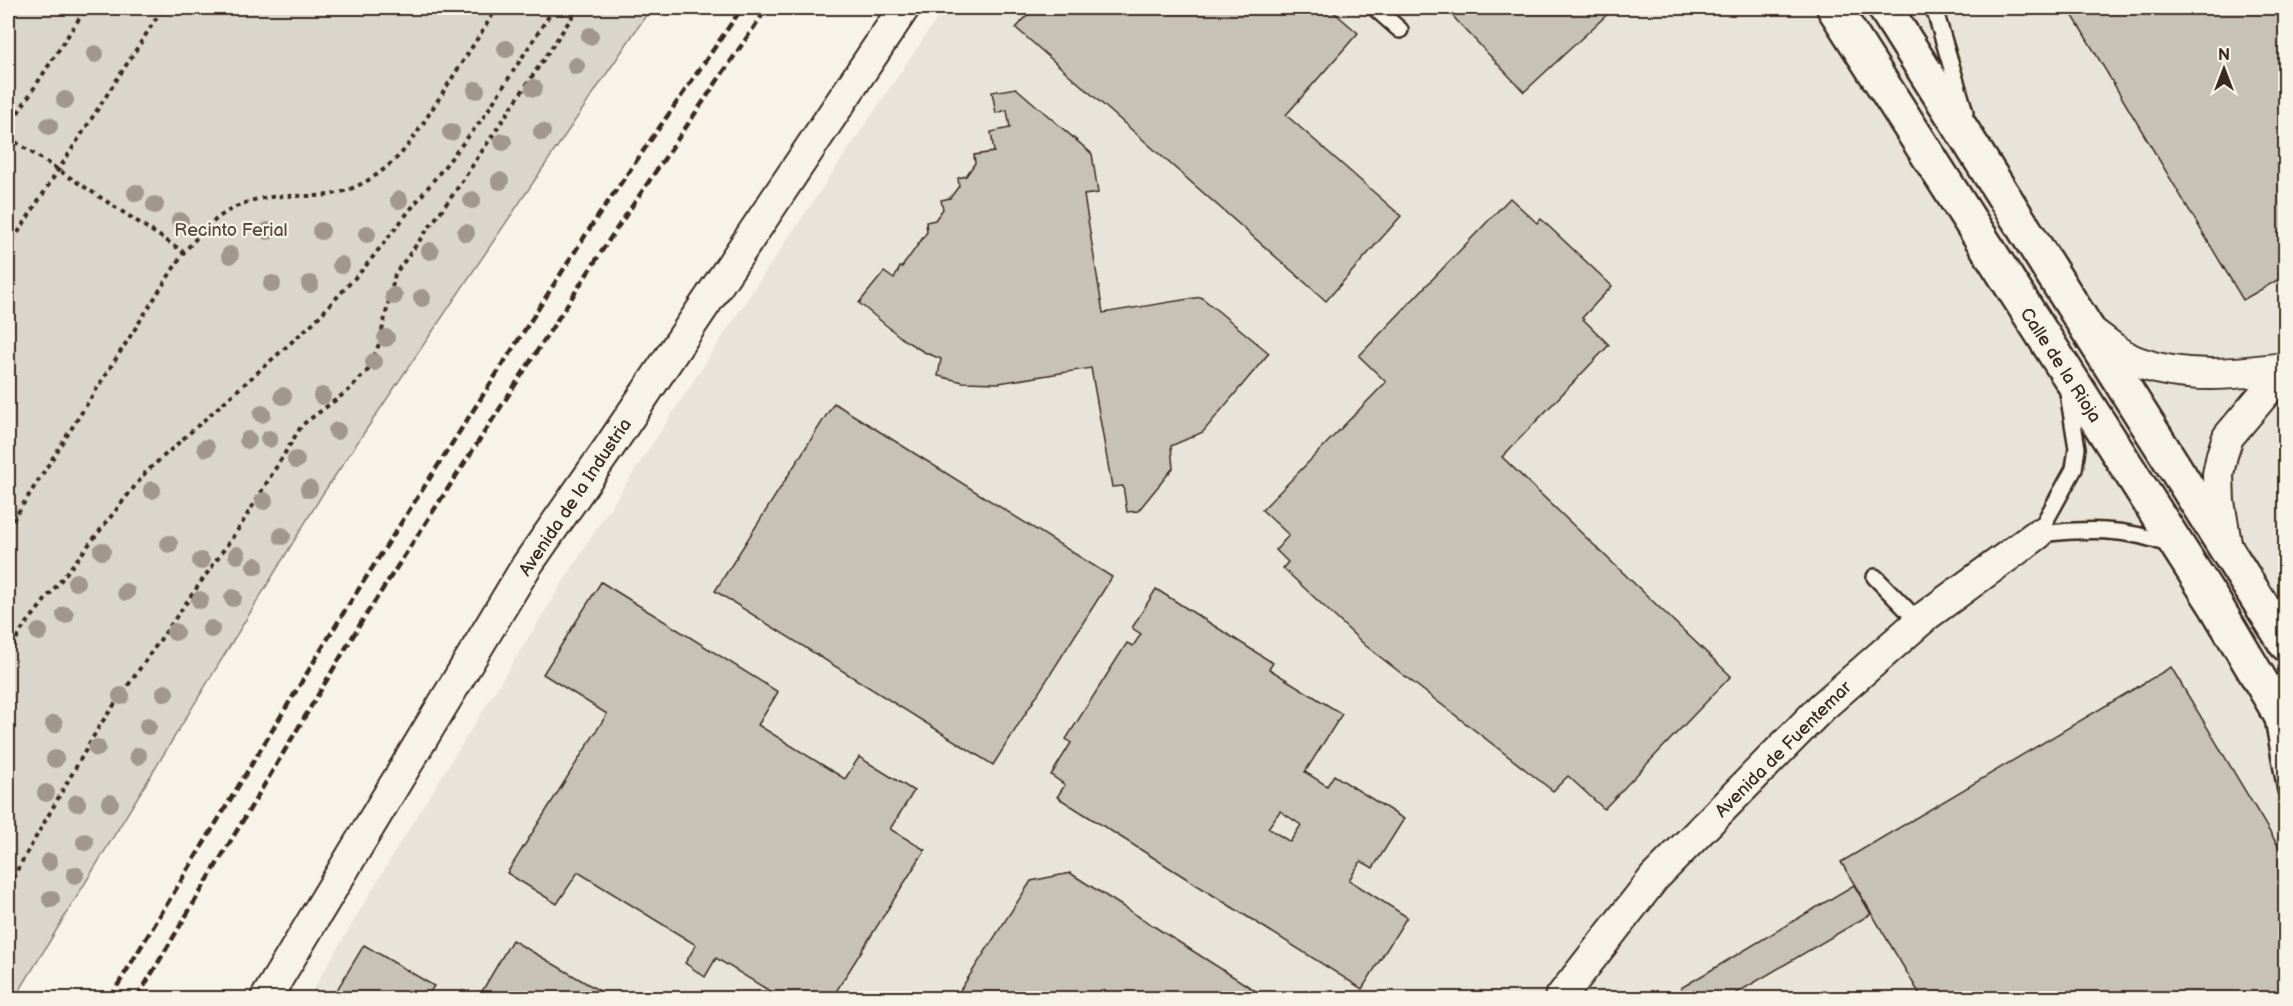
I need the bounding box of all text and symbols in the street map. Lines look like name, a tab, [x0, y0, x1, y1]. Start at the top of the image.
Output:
north arrow	[2194, 39, 2254, 99]
text: N	[2218, 46, 2230, 65]
park label: Recinto Ferial	[174, 220, 288, 241]
street label: Calle de la Rioja	[2016, 304, 2105, 427]
street label: Avenida de la Industria	[515, 414, 636, 580]
street label: Avenida de Fuentemar	[1711, 677, 1856, 822]

